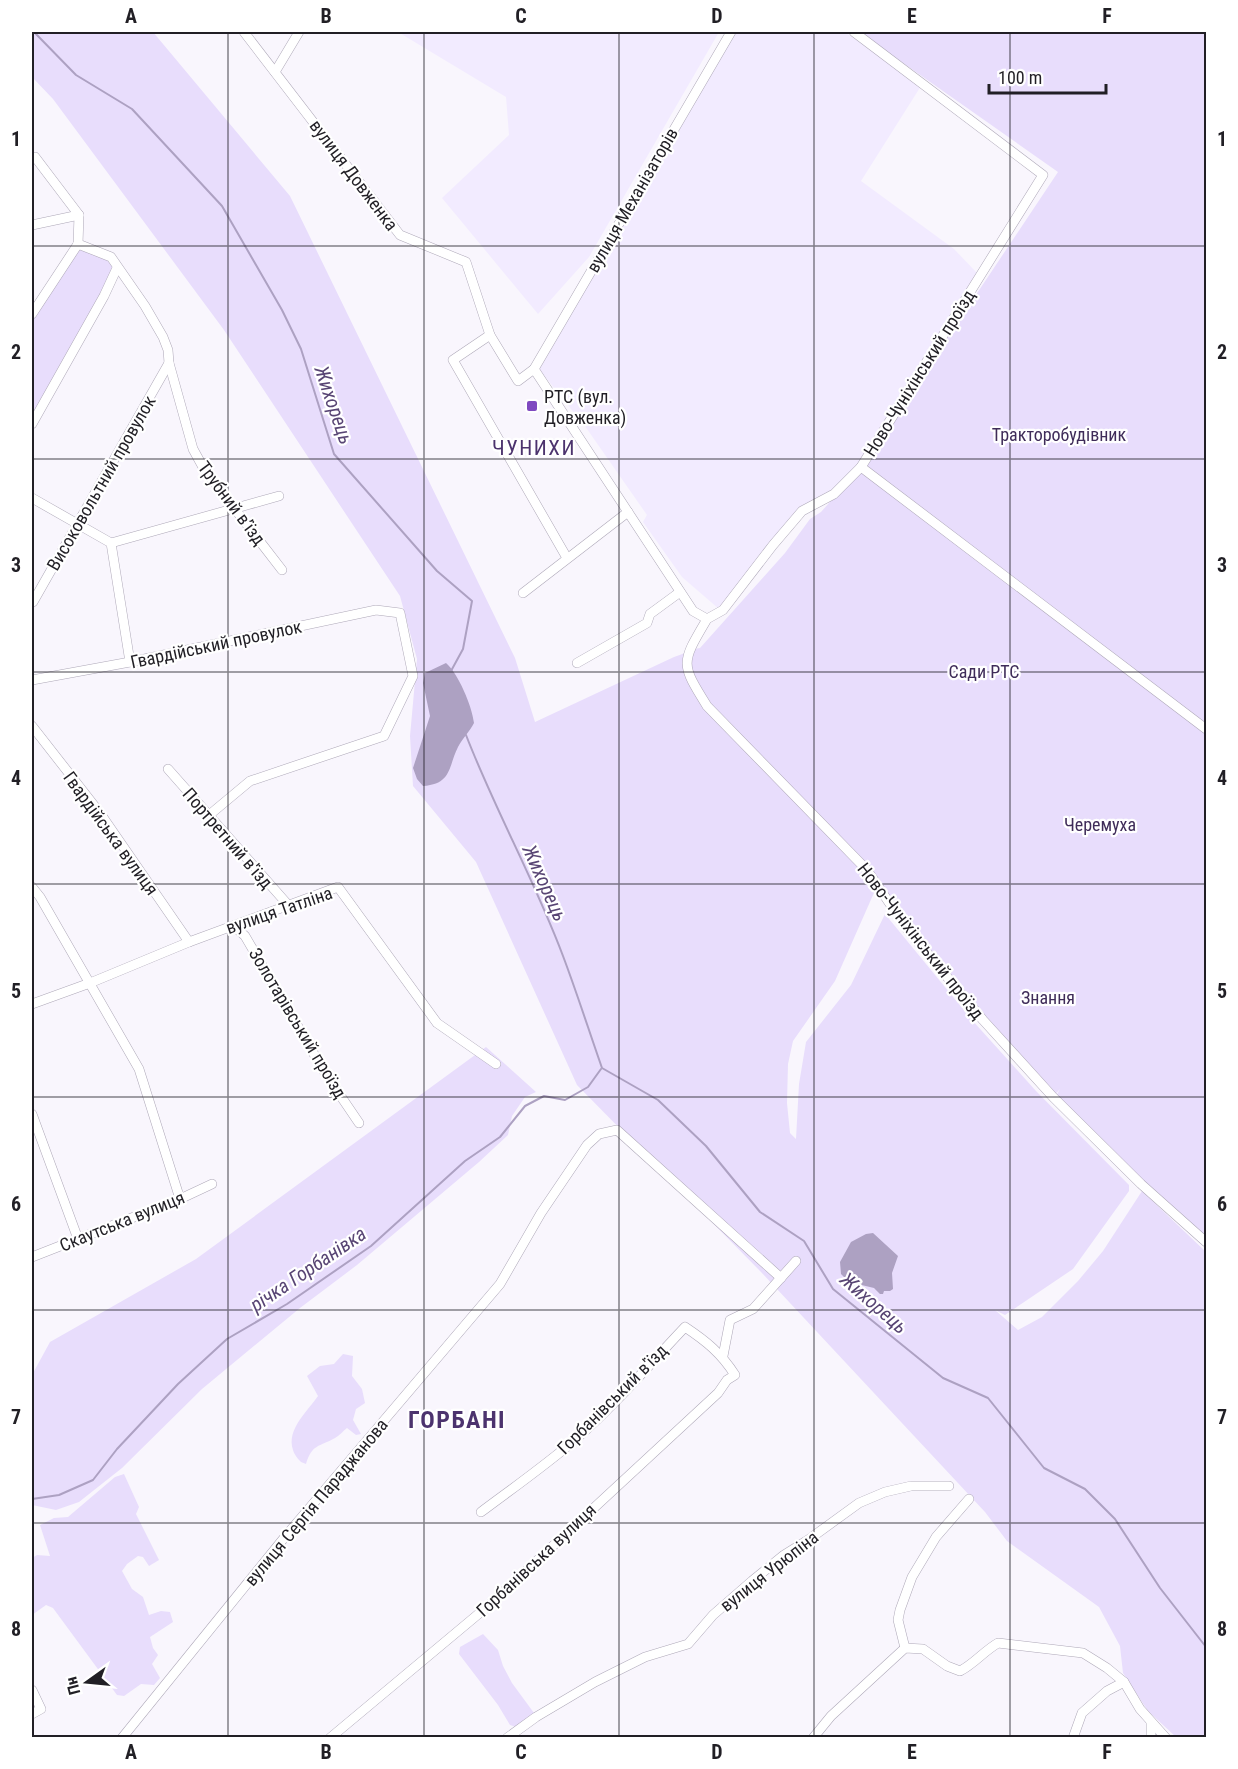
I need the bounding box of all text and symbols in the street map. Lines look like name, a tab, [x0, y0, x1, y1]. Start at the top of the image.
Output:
text: A	[125, 4, 137, 28]
text: B	[320, 4, 332, 28]
text: C	[515, 4, 527, 28]
text: D	[711, 4, 723, 28]
text: E	[907, 4, 917, 28]
text: F	[1102, 4, 1112, 28]
scale bar	[989, 57, 1106, 95]
text: 100 m	[998, 67, 1042, 88]
street label: вулиця Довженка	[305, 115, 403, 235]
street label: вулиця Механізаторів	[582, 124, 682, 276]
text: 1	[11, 127, 21, 151]
text: 1	[1217, 127, 1227, 151]
street label: Ново-Чуніхінський проїзд	[859, 285, 979, 460]
text: 2	[11, 340, 21, 364]
text: 2	[1217, 340, 1227, 364]
water label: Жихорець	[309, 362, 359, 447]
place label: РТС (вул. Довженка)	[544, 386, 626, 429]
street label: Високовольтний провулок	[42, 392, 160, 574]
marker: РТС (вул. Довженка)	[525, 399, 539, 413]
park label: Тракторобудівник	[992, 424, 1127, 445]
district label: ЧУНИХИ	[492, 436, 576, 460]
street label: Трубний в’їзд	[194, 457, 270, 549]
text: 3	[11, 553, 21, 577]
text: 3	[1217, 553, 1227, 577]
street label: Гвардійський провулок	[128, 616, 304, 672]
park label: Сади РТС	[948, 661, 1020, 682]
text: 4	[11, 766, 21, 790]
text: 4	[1217, 766, 1227, 790]
street label: Гвардійська вулиця	[59, 767, 163, 899]
street label: Портретний в'їзд	[179, 783, 278, 893]
park label: Черемуха	[1064, 814, 1136, 835]
water label: Жихорець	[517, 840, 573, 925]
street label: Ново-Чуніхінський проїзд	[853, 859, 989, 1024]
street label: вулиця Татліна	[223, 882, 335, 938]
street label: Золотарівський проїзд	[245, 944, 351, 1102]
text: 5	[11, 979, 21, 1003]
text: 5	[1217, 979, 1227, 1003]
park label: Знання	[1021, 987, 1075, 1008]
street label: Скаутська вулиця	[56, 1186, 188, 1256]
text: 6	[11, 1192, 21, 1216]
text: 6	[1217, 1192, 1227, 1216]
water label: річка Горбанівка	[245, 1221, 371, 1317]
water label: Жихорець	[835, 1267, 913, 1339]
street label: Горбанівський в'їзд	[553, 1339, 672, 1458]
text: 7	[11, 1405, 21, 1429]
text: 7	[1217, 1405, 1227, 1429]
district label: ГОРБАНІ	[408, 1406, 506, 1434]
street label: вулиця Сергія Параджанова	[240, 1414, 392, 1590]
street label: Горбанівська вулиця	[472, 1499, 600, 1621]
street label: вулиця Урюпіна	[716, 1526, 822, 1616]
text: 8	[11, 1617, 21, 1641]
text: 8	[1217, 1617, 1227, 1641]
north arrow	[57, 1652, 117, 1712]
text: Пн	[62, 1675, 84, 1697]
text: A	[125, 1740, 137, 1764]
text: B	[320, 1740, 332, 1764]
text: C	[515, 1740, 527, 1764]
text: D	[711, 1740, 723, 1764]
text: E	[907, 1740, 917, 1764]
text: F	[1102, 1740, 1112, 1764]

